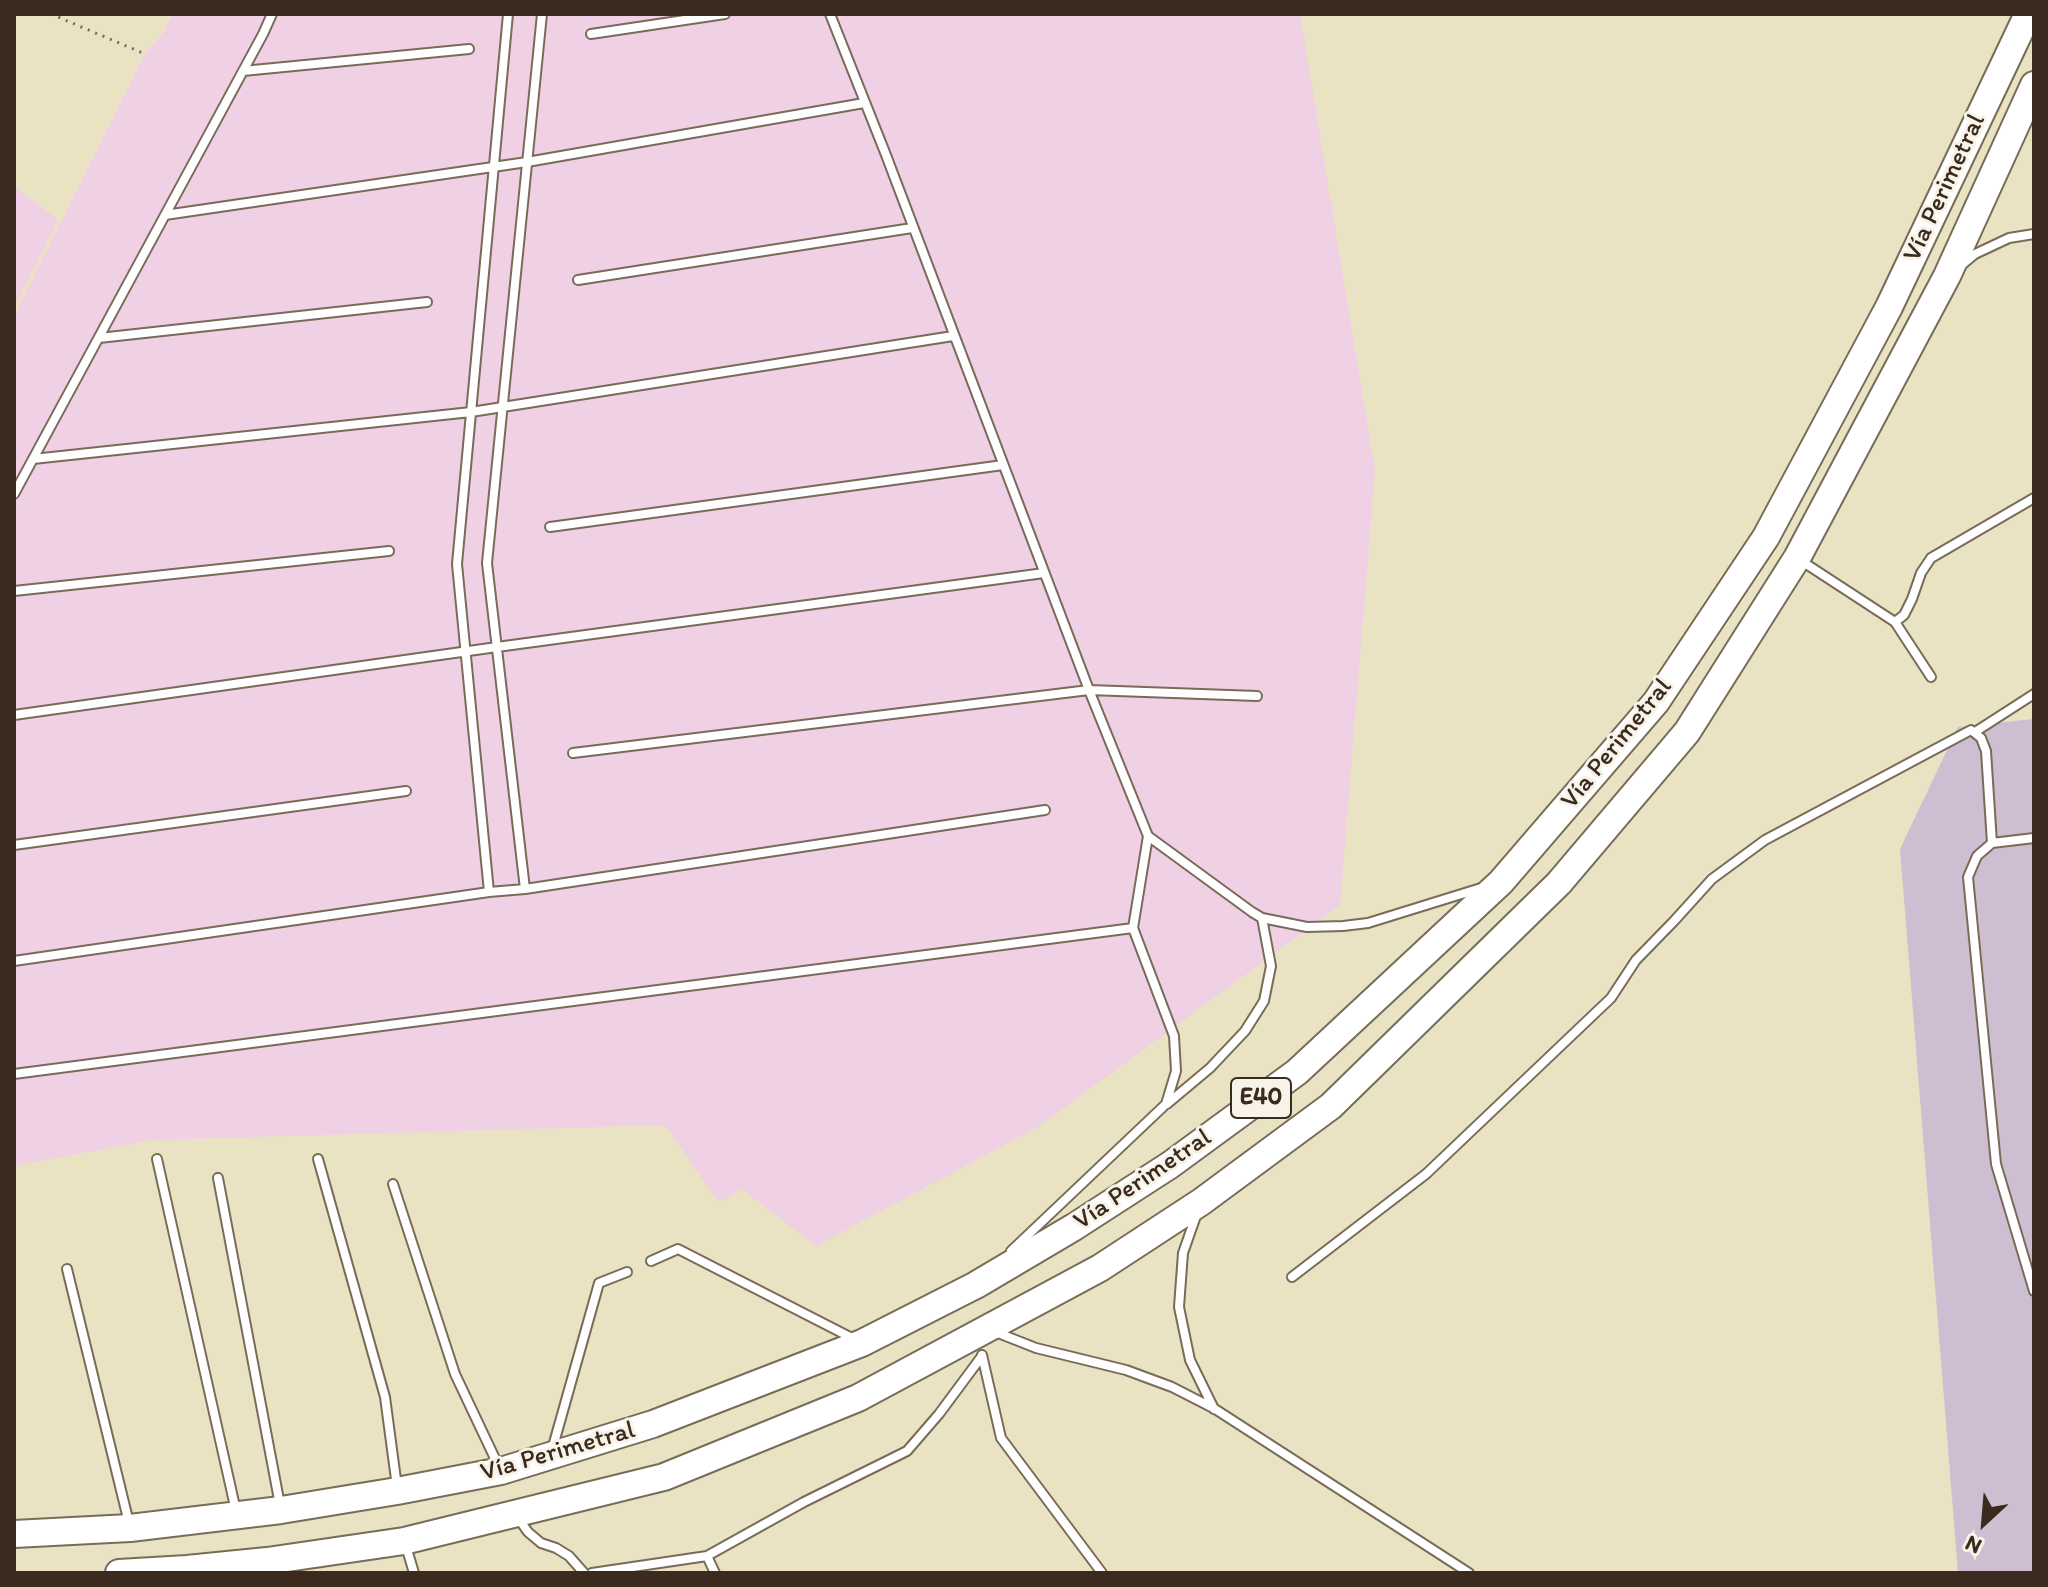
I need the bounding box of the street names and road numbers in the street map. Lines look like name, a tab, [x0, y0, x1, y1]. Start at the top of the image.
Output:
street label: Vía Perimetral	[1897, 109, 1993, 267]
street label: Vía Perimetral	[1555, 672, 1679, 816]
road number: E40	[1231, 1078, 1291, 1118]
street label: Vía Perimetral	[1068, 1123, 1218, 1237]
street label: Vía Perimetral	[477, 1415, 639, 1489]

